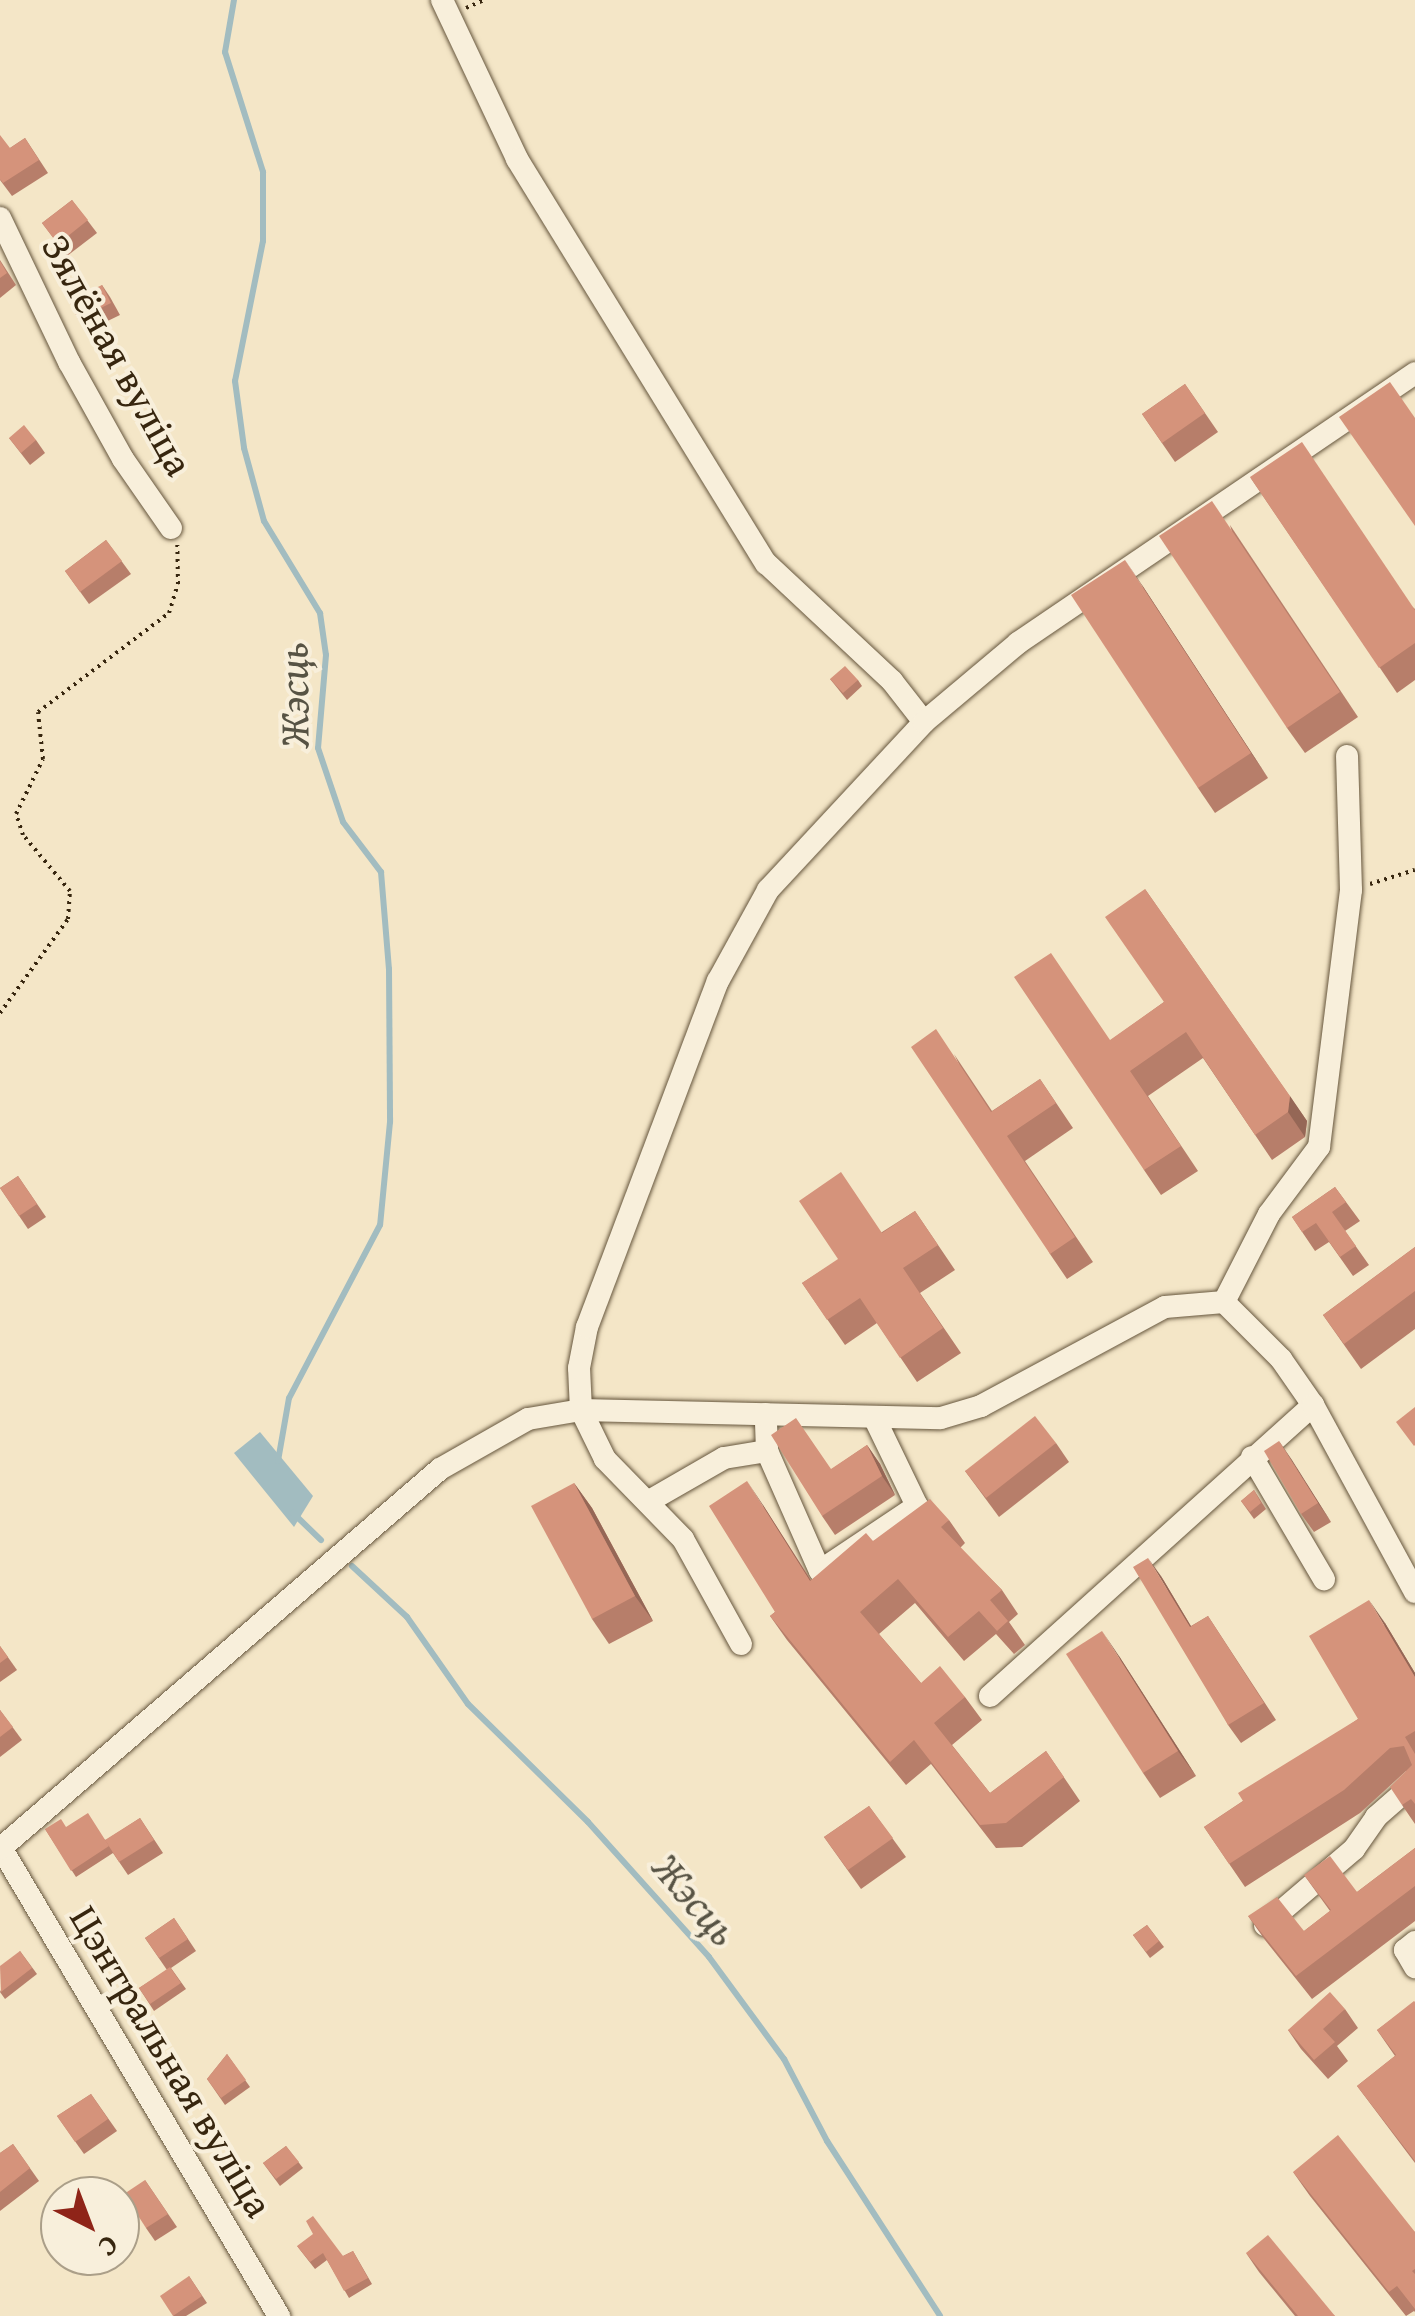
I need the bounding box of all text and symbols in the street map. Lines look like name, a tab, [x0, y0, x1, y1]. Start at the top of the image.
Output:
street label: Зялёная вуліца	[32, 226, 204, 484]
water label: Жэсць	[267, 642, 319, 748]
water label: Жэсць	[642, 1842, 750, 1956]
street label: Цэнтральная вуліца	[60, 1897, 284, 2225]
north arrow	[40, 2176, 140, 2276]
text: С	[89, 2227, 129, 2268]

